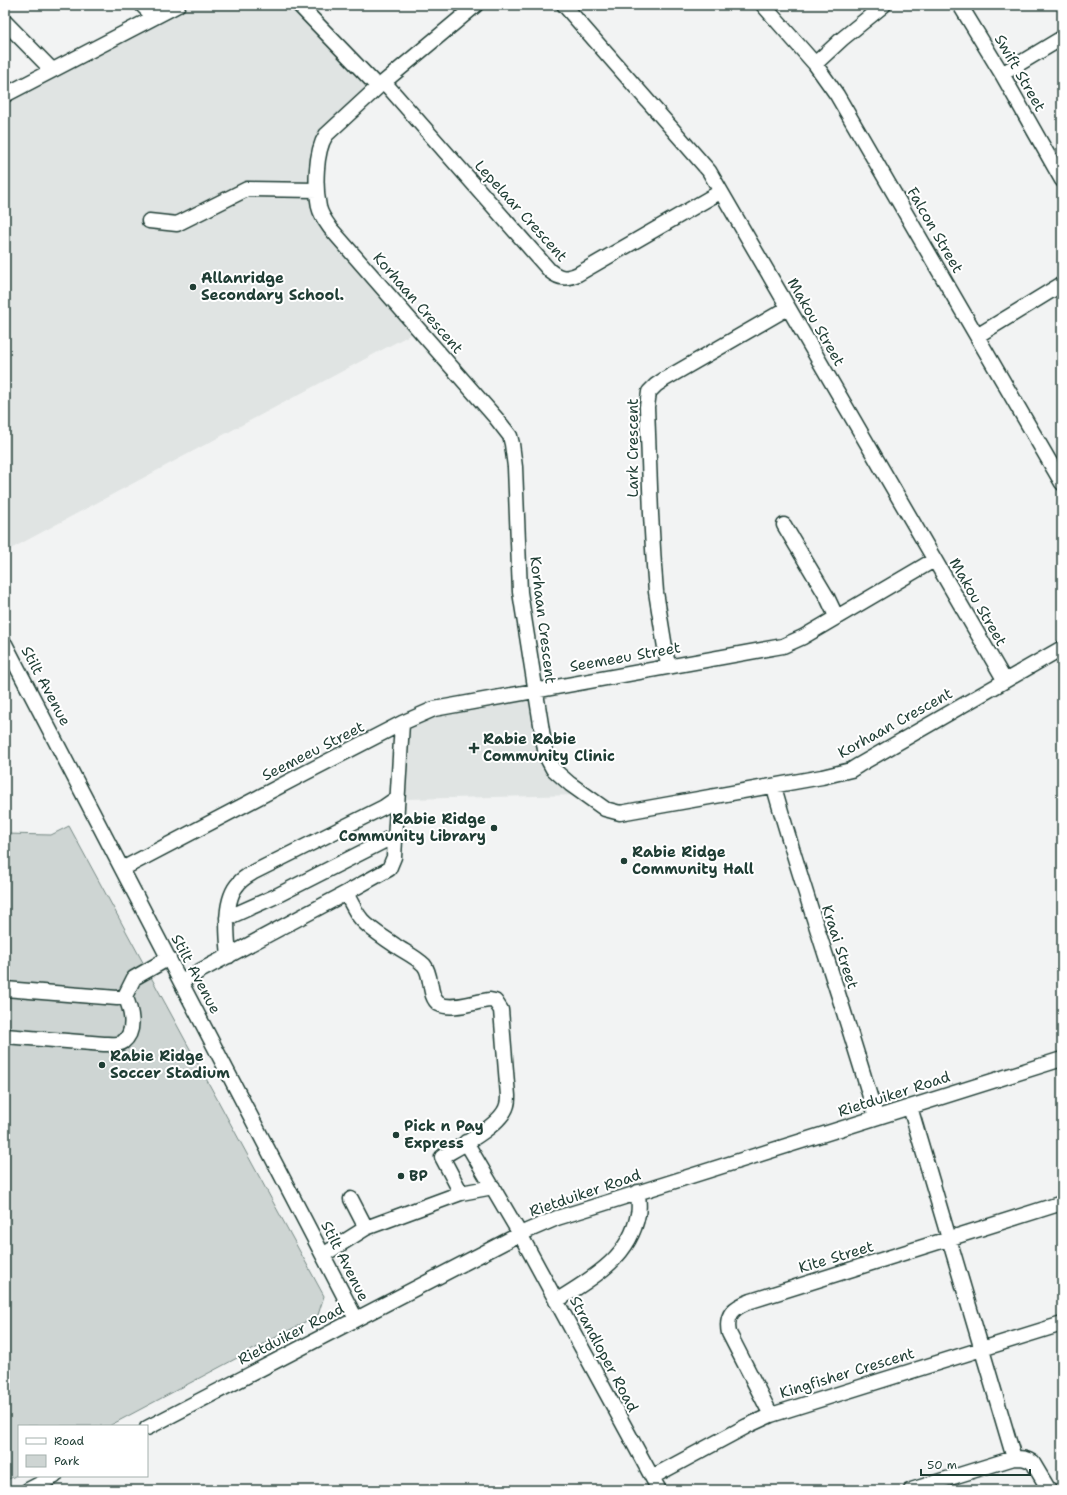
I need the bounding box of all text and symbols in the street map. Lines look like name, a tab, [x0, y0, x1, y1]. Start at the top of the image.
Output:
street label: Swift Street	[990, 31, 1050, 115]
street label: Lepelaar Crescent	[470, 156, 572, 266]
street label: Falcon Street	[902, 183, 968, 277]
street label: Korhaan Crescent	[368, 248, 468, 358]
place label: Allanridge Secondary School.	[201, 268, 344, 305]
street label: Makou Street	[783, 274, 849, 370]
marker: Allanridge Secondary School.	[188, 282, 198, 292]
street label: Lark Crescent	[623, 398, 643, 498]
street label: Makou Street	[945, 554, 1011, 650]
street label: Korhaan Crescent	[525, 555, 561, 685]
street label: Seemeeu Street	[568, 637, 682, 677]
street label: Stilt Avenue	[17, 643, 75, 729]
street label: Korhaan Crescent	[834, 683, 956, 763]
street label: Seemeeu Street	[258, 717, 368, 785]
place label: Rabie Rabie Community Clinic	[483, 729, 615, 766]
marker: Rabie Rabie Community Clinic	[468, 742, 480, 754]
place label: Rabie Ridge Community Library	[339, 809, 486, 846]
marker: Rabie Ridge Community Library	[489, 823, 499, 833]
place label: Rabie Ridge Community Hall	[632, 842, 754, 879]
marker: Rabie Ridge Community Hall	[619, 856, 629, 866]
street label: Kraai Street	[817, 902, 863, 992]
street label: Stilt Avenue	[167, 931, 225, 1017]
place label: Rabie Ridge Soccer Stadium	[110, 1046, 230, 1083]
marker: Rabie Ridge Soccer Stadium	[97, 1060, 107, 1070]
street label: Rietduiker Road	[835, 1066, 953, 1122]
place label: Pick n Pay Express	[404, 1116, 484, 1153]
marker: Pick n Pay Express	[391, 1130, 401, 1140]
street label: Rietduiker Road	[527, 1164, 644, 1221]
place label: BP	[409, 1166, 428, 1186]
marker: BP	[396, 1171, 406, 1181]
street label: Stilt Avenue	[316, 1217, 374, 1305]
street label: Kite Street	[796, 1236, 876, 1278]
street label: Strandloper Road	[565, 1293, 643, 1416]
street label: Rietduiker Road	[234, 1298, 348, 1369]
street label: Kingfisher Crescent	[777, 1343, 917, 1403]
legend	[18, 1425, 148, 1477]
text: Road	[54, 1433, 85, 1449]
scale bar	[921, 1451, 1030, 1477]
text: Park	[54, 1453, 80, 1469]
text: 50 m	[927, 1457, 957, 1473]

